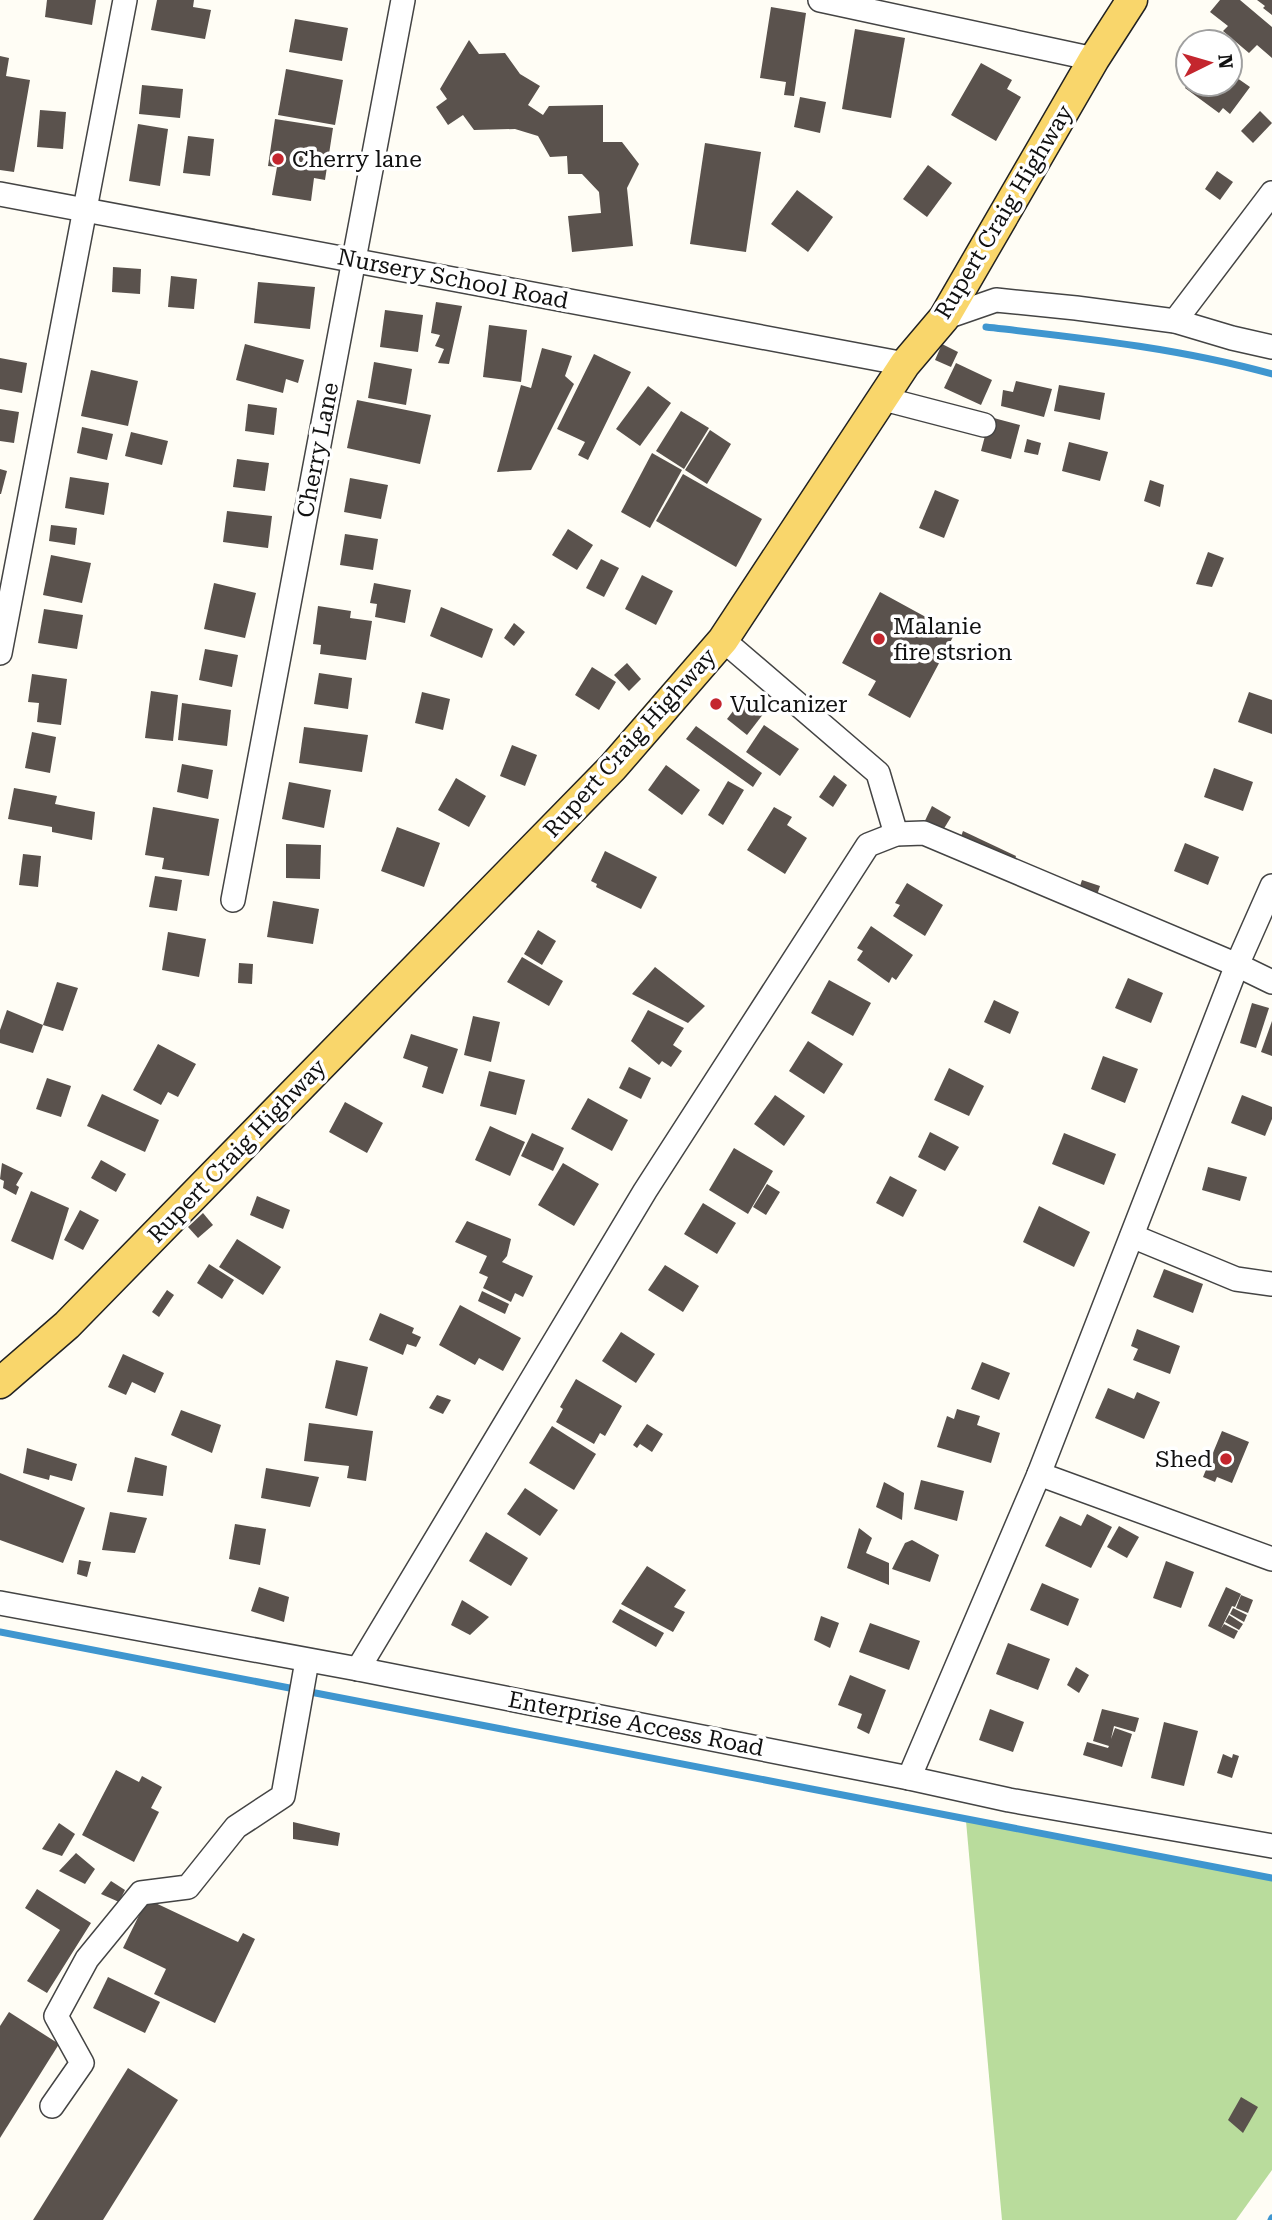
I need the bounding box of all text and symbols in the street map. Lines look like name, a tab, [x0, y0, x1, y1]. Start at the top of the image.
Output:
north arrow	[1174, 28, 1244, 98]
text: N	[1213, 53, 1238, 70]
street label: Rupert Craig Highway	[929, 100, 1079, 324]
place label: Cherry lane	[292, 146, 422, 173]
marker: Cherry lane	[270, 151, 286, 167]
street label: Nursery School Road	[335, 243, 571, 315]
street label: Cherry Lane	[292, 380, 344, 520]
place label: Malanie fire stsrion	[893, 613, 1013, 666]
marker: Malanie fire stsrion	[871, 631, 887, 647]
street label: Rupert Craig Highway	[538, 643, 722, 843]
place label: Vulcanizer	[730, 691, 847, 718]
marker: Vulcanizer	[708, 696, 724, 712]
street label: Rupert Craig Highway	[142, 1053, 332, 1248]
place label: Shed	[1155, 1446, 1212, 1473]
marker: Shed	[1218, 1451, 1234, 1467]
street label: Enterprise Access Road	[506, 1686, 766, 1762]

